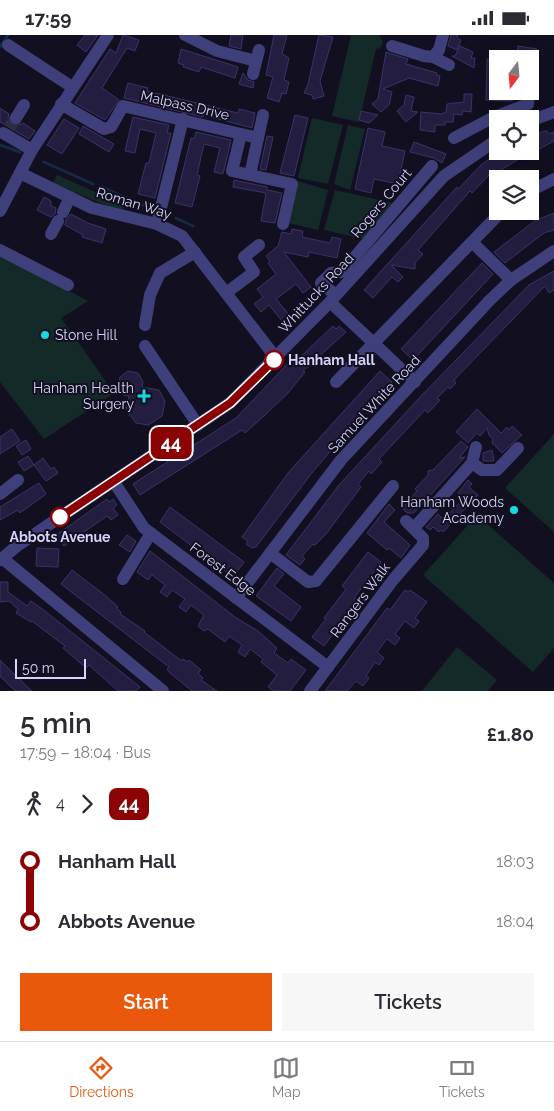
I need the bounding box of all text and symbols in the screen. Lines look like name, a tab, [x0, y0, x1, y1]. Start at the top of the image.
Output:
text: 17:59	[25, 7, 71, 29]
north arrow	[489, 50, 539, 100]
map controls	[489, 50, 539, 220]
street label: Malpass Drive	[139, 87, 231, 123]
button: locate	[489, 110, 539, 160]
street label: Rogers Court	[347, 165, 415, 241]
button: layers	[489, 170, 539, 220]
street label: Roman Way	[94, 184, 174, 222]
street label: Whittucks Road	[275, 250, 357, 336]
place label: Stone Hill	[55, 327, 117, 343]
marker: Stone Hill	[39, 329, 51, 341]
marker: Hanham Hall	[264, 350, 284, 370]
place label: Hanham Hall	[288, 352, 376, 368]
street label: Samuel White Road	[325, 352, 423, 456]
place label: Hanham Health Surgery	[33, 380, 134, 412]
marker: Hanham Health Surgery	[138, 390, 150, 402]
line badge: 44	[148, 427, 194, 459]
text: 44	[161, 432, 181, 453]
place label: Hanham Woods Academy	[400, 494, 504, 526]
marker: Hanham Woods Academy	[508, 504, 520, 516]
marker: Abbots Avenue	[50, 507, 70, 527]
place label: Abbots Avenue	[9, 529, 111, 545]
street label: Forest Edge	[187, 539, 259, 599]
street label: Rangers Walk	[327, 559, 394, 640]
scale bar	[15, 656, 86, 679]
text: 50 m	[22, 660, 55, 676]
text: 5 min	[20, 707, 92, 740]
text: £1.80	[487, 723, 534, 745]
text: 17:59 – 18:04 · Bus	[20, 743, 151, 762]
icon: walk	[20, 790, 48, 818]
icon: forward	[73, 790, 101, 818]
text: 44	[119, 793, 139, 814]
text: 4	[56, 794, 65, 813]
text: Hanham Hall	[58, 850, 176, 872]
text: 18:03	[496, 852, 534, 871]
text: Abbots Avenue	[58, 910, 195, 932]
text: 18:04	[496, 912, 534, 931]
button: Start	[20, 973, 272, 1031]
button: Tickets	[282, 973, 534, 1031]
tab: Directions	[69, 1054, 134, 1100]
tab: Map	[272, 1054, 301, 1100]
tab: Tickets	[439, 1054, 485, 1100]

